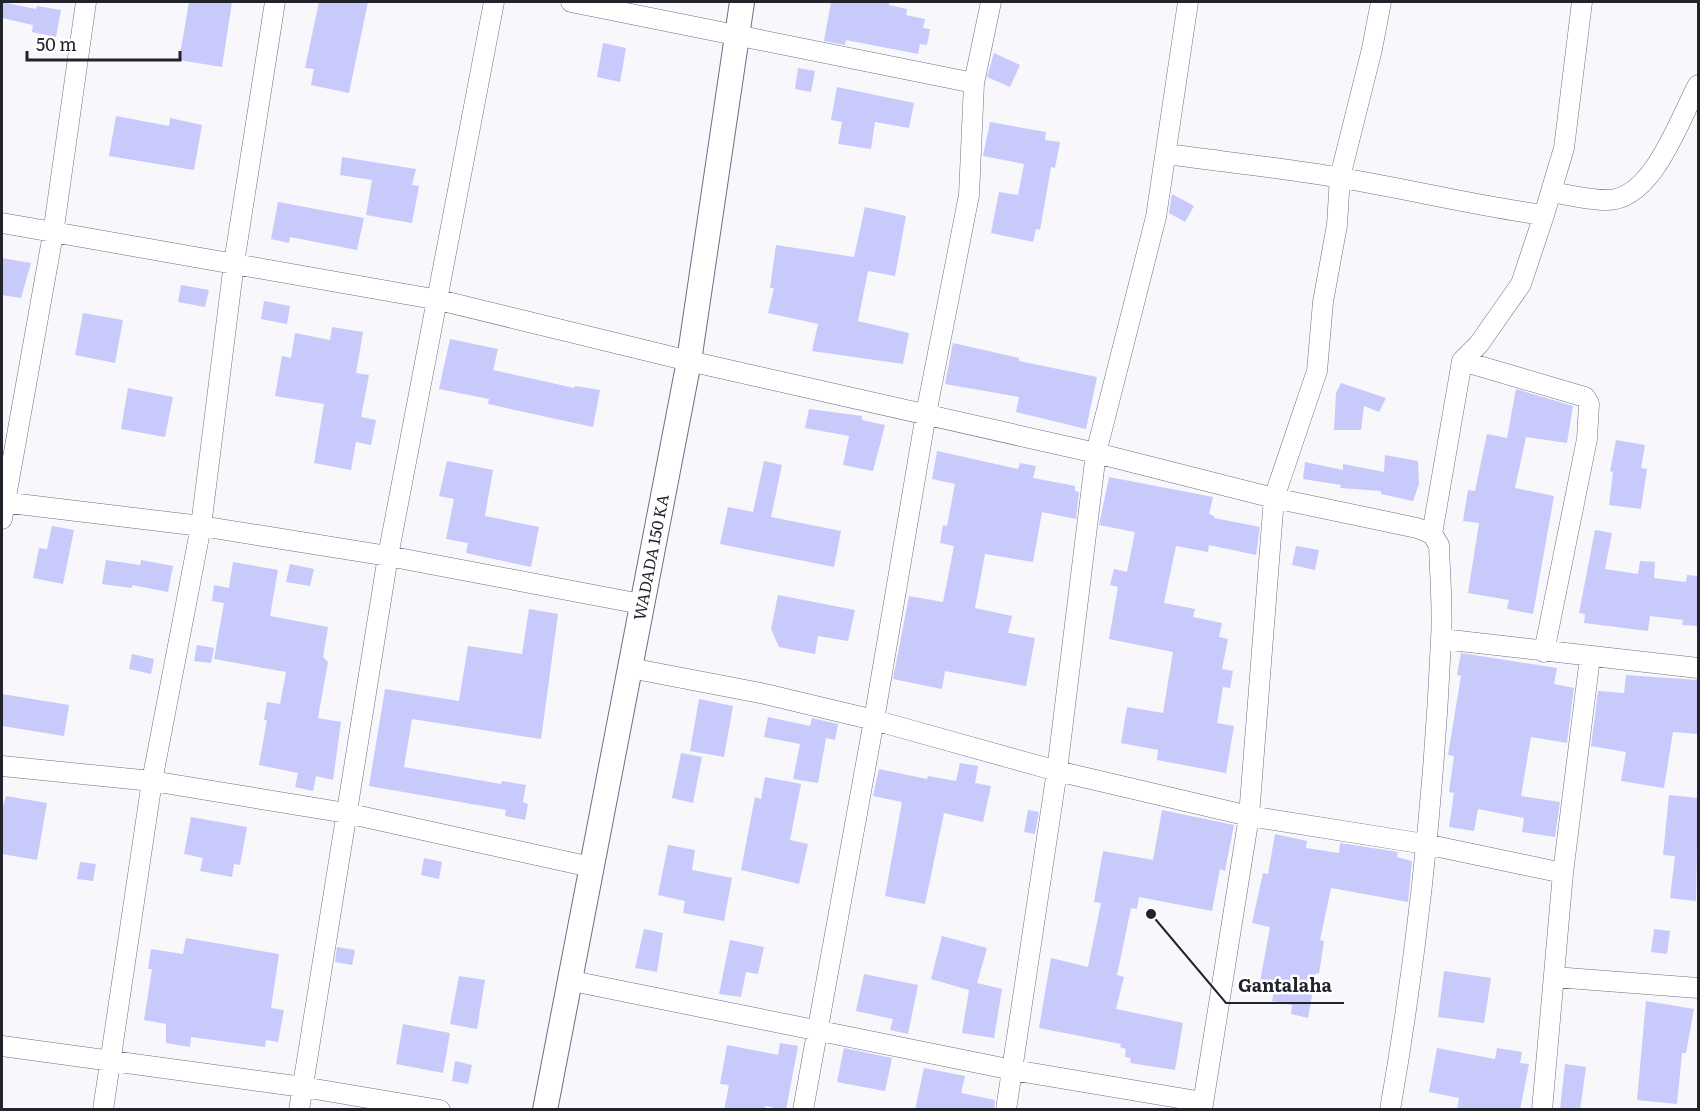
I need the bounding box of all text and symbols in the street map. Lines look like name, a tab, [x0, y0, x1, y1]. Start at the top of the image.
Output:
scale bar	[27, 24, 180, 62]
text: 50 m	[36, 30, 77, 57]
street label: WADADA 150 KA	[626, 492, 674, 622]
callout: Gantalaha	[1226, 967, 1344, 1003]
text: Gantalaha	[1238, 971, 1333, 998]

